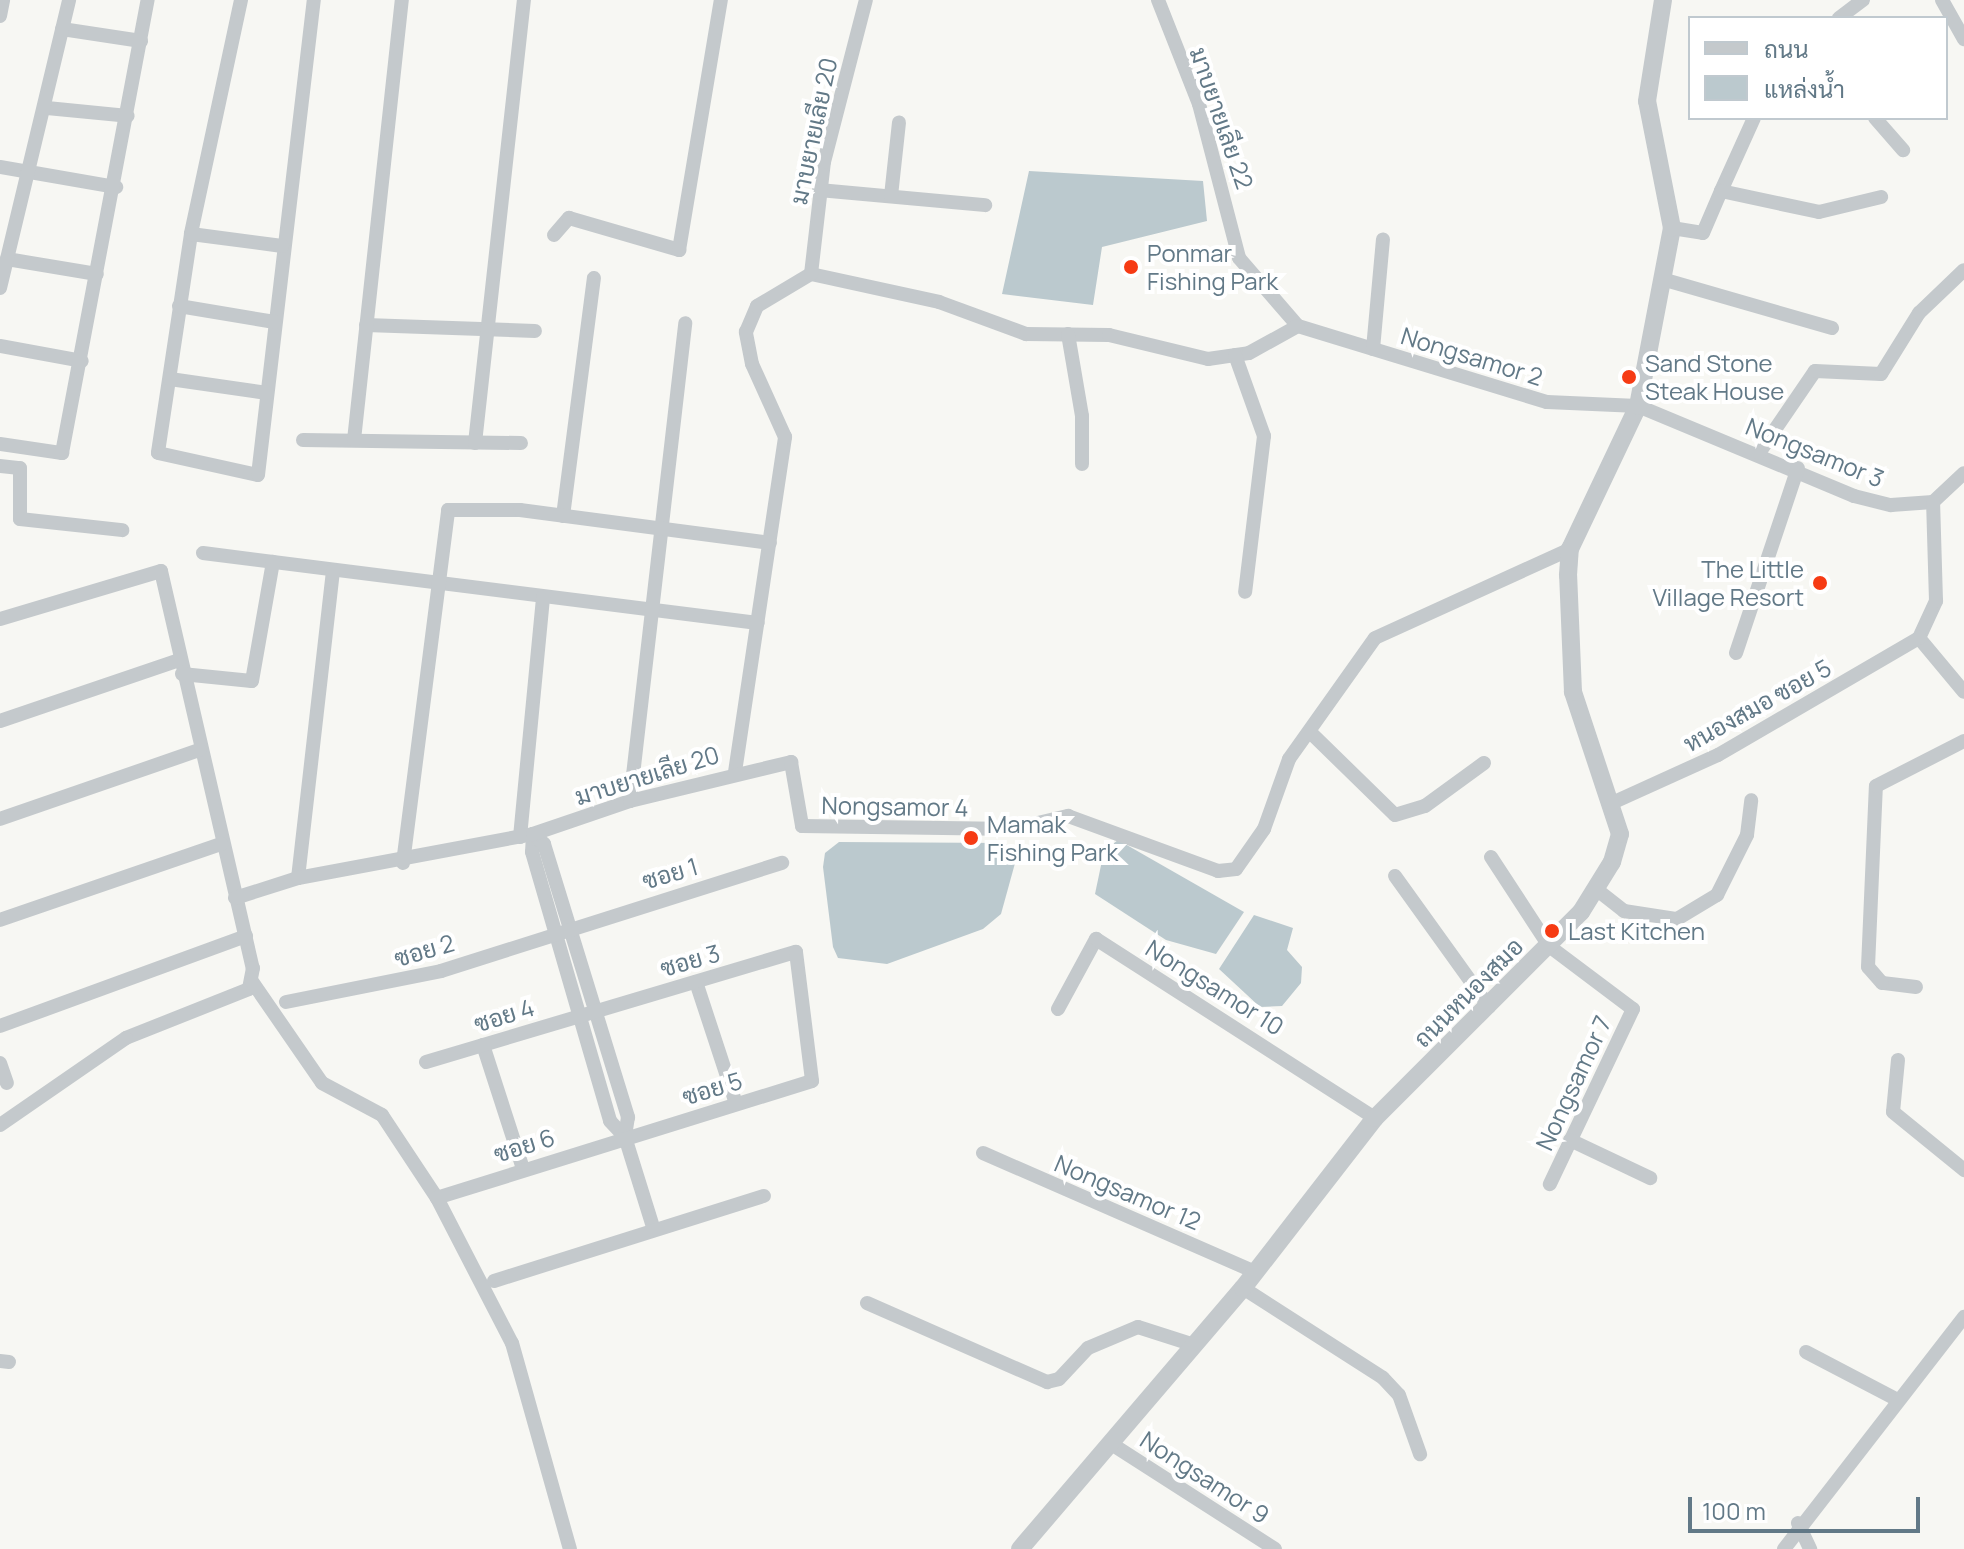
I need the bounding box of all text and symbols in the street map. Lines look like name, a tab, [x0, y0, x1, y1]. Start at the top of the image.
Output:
legend	[1688, 16, 1948, 120]
text: ถนน	[1764, 32, 1809, 65]
street label: มาบยายเลีย 22	[1184, 43, 1260, 193]
street label: มาบยายเลีย 20	[783, 55, 843, 207]
text: แหล่งน้ำ	[1764, 72, 1845, 105]
place label: Ponmar Fishing Park	[1147, 239, 1278, 295]
marker: Ponmar Fishing Park	[1122, 258, 1140, 276]
street label: Nongsamor 2	[1398, 321, 1546, 391]
place label: Sand Stone Steak House	[1645, 349, 1784, 405]
marker: Sand Stone Steak House	[1620, 368, 1638, 386]
street label: Nongsamor 3	[1742, 411, 1888, 493]
place label: The Little Village Resort	[1653, 555, 1804, 611]
marker: The Little Village Resort	[1811, 574, 1829, 592]
street label: หนองสมอ ซอย 5	[1678, 653, 1836, 757]
street label: มาบยายเลีย 20	[571, 739, 723, 811]
street label: Nongsamor 4	[821, 790, 969, 822]
place label: Mamak Fishing Park	[987, 810, 1118, 866]
marker: Mamak Fishing Park	[962, 829, 980, 847]
street label: ซอย 1	[639, 851, 701, 895]
place label: Last Kitchen	[1568, 917, 1705, 945]
marker: Last Kitchen	[1543, 922, 1561, 940]
street label: ซอย 2	[391, 928, 457, 972]
street label: ถนนหนองสมอ	[1407, 931, 1529, 1053]
street label: Nongsamor 10	[1141, 933, 1289, 1041]
street label: ซอย 3	[657, 938, 723, 982]
street label: ซอย 4	[470, 992, 538, 1038]
street label: Nongsamor 7	[1529, 1011, 1617, 1155]
street label: ซอย 5	[678, 1065, 746, 1111]
street label: ซอย 6	[490, 1122, 558, 1168]
street label: Nongsamor 12	[1051, 1148, 1205, 1236]
street label: Nongsamor 9	[1135, 1425, 1275, 1529]
scale bar	[1692, 1481, 1924, 1531]
text: 100 m	[1702, 1494, 1766, 1527]

